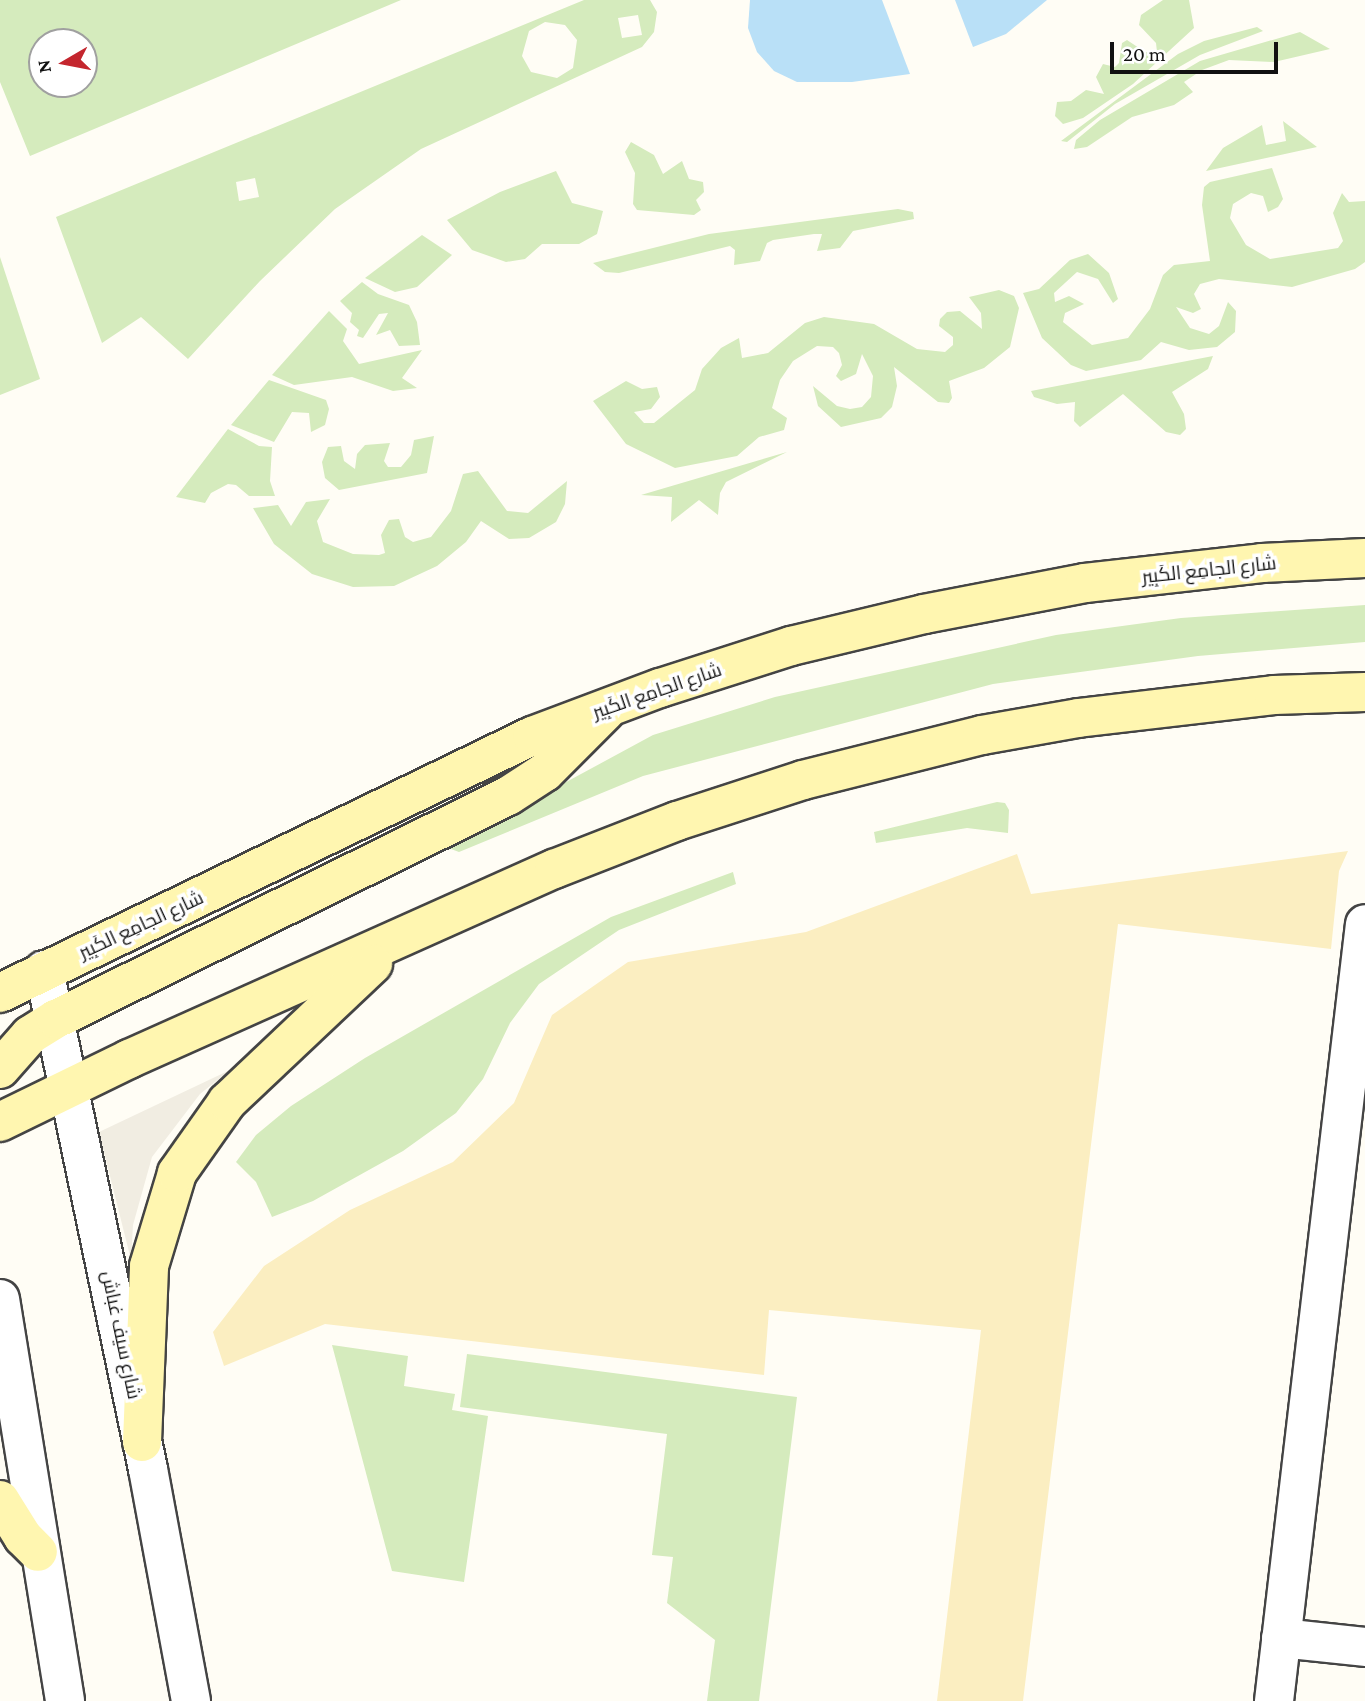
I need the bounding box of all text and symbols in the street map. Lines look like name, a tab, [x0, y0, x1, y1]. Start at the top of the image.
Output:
north arrow	[28, 28, 98, 98]
scale bar	[1113, 28, 1281, 72]
text: 20 m	[1123, 42, 1166, 66]
text: N	[32, 58, 55, 75]
street label: شارع الجامِع الكَبِير	[1141, 552, 1277, 588]
street label: شارع الجامِع الكَبِير	[589, 658, 725, 724]
street label: شارع الجامِع الكَبِير	[75, 886, 207, 964]
street label: شارع سيف غباش	[96, 1269, 146, 1401]

